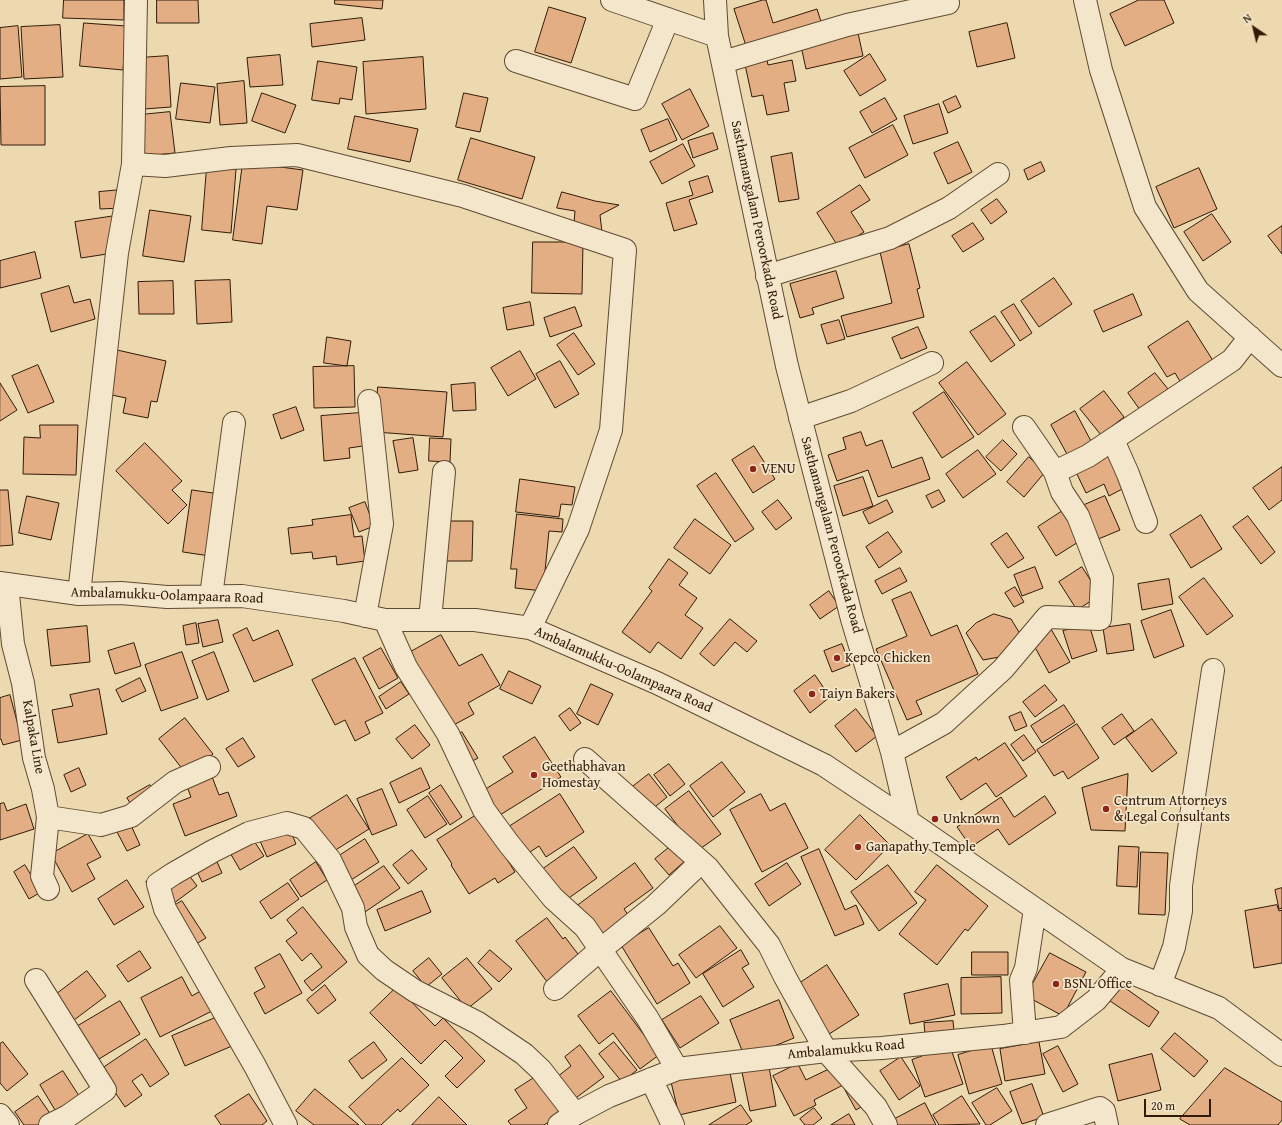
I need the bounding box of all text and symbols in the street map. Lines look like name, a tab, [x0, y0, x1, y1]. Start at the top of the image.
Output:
north arrow	[1234, 8, 1274, 48]
text: N	[1240, 10, 1255, 27]
street label: Sasthamangalam Peroorkada Road	[727, 119, 785, 321]
street label: Sasthamangalam Peroorkada Road	[797, 435, 865, 635]
place label: VENU	[761, 461, 796, 477]
marker: VENU	[748, 464, 758, 474]
street label: Ambalamukku-Oolampaara Road	[70, 584, 264, 608]
street label: Ambalamukku-Oolampaara Road	[531, 623, 715, 717]
place label: Kepco Chicken	[845, 650, 930, 666]
marker: Kepco Chicken	[832, 653, 842, 663]
place label: Taiyn Bakers	[820, 686, 895, 702]
marker: Taiyn Bakers	[807, 689, 817, 699]
street label: Kalpaka Line	[18, 699, 48, 775]
place label: Geethabhavan Homestay	[542, 759, 625, 792]
marker: Geethabhavan Homestay	[529, 770, 539, 780]
place label: Centrum Attorneys & Legal Consultants	[1114, 793, 1230, 826]
marker: Centrum Attorneys & Legal Consultants	[1101, 804, 1111, 814]
place label: Unknown	[943, 811, 1000, 827]
marker: Unknown	[930, 814, 940, 824]
place label: Ganapathy Temple	[866, 839, 976, 855]
marker: Ganapathy Temple	[853, 842, 863, 852]
place label: BSNL Office	[1064, 976, 1132, 992]
marker: BSNL Office	[1051, 979, 1061, 989]
street label: Ambalamukku Road	[787, 1037, 905, 1063]
scale bar	[1146, 1091, 1213, 1117]
text: 20 m	[1151, 1097, 1175, 1114]

